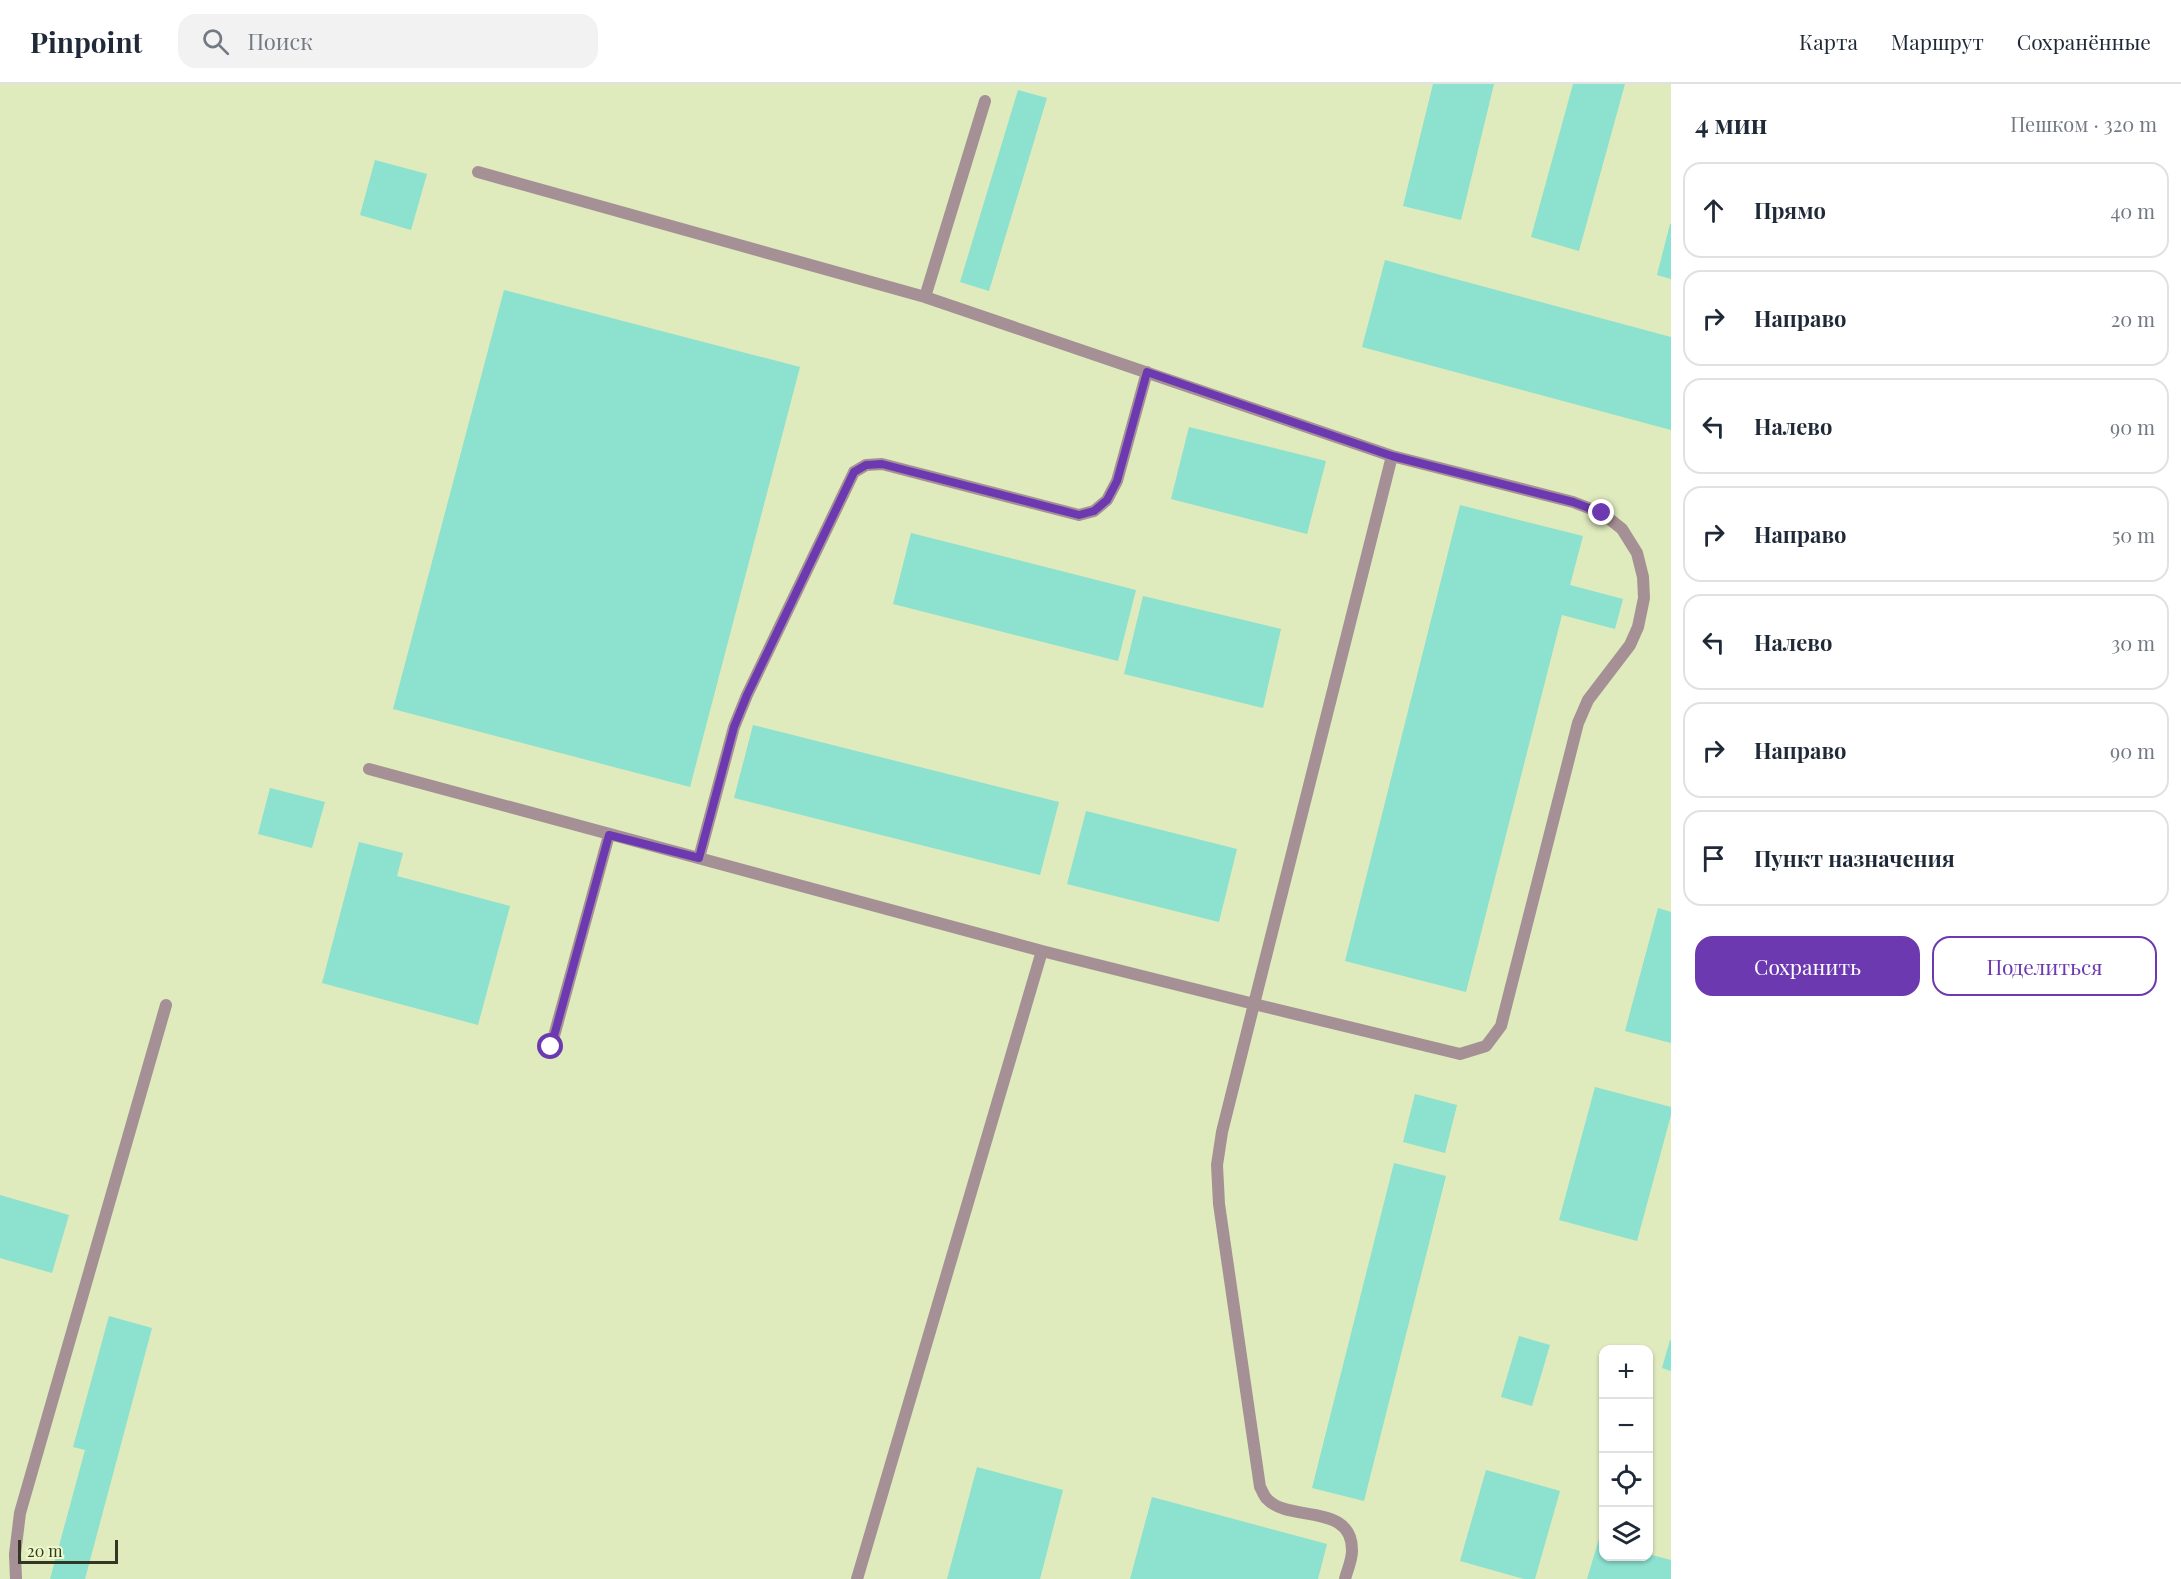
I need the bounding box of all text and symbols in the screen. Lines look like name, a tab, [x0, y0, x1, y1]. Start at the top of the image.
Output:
search box	[178, 14, 598, 68]
text: Pinpoint	[30, 23, 142, 60]
icon: search	[199, 25, 232, 58]
text: Поиск	[247, 26, 313, 56]
text: Карта	[1799, 27, 1858, 55]
text: Маршрут	[1891, 27, 1984, 55]
text: Сохранённые	[2017, 27, 2151, 55]
text: 4 мин	[1695, 106, 1767, 141]
text: Пешком · 320 m	[2010, 110, 2157, 137]
icon: ahead	[1697, 194, 1730, 227]
text: Прямо	[1754, 195, 1826, 225]
text: 40 m	[2110, 197, 2155, 224]
icon: right	[1697, 302, 1730, 335]
text: Направо	[1754, 303, 1847, 333]
text: 20 m	[2111, 305, 2155, 332]
icon: left	[1697, 410, 1730, 443]
text: Налево	[1754, 411, 1832, 441]
text: 90 m	[2110, 413, 2155, 440]
route end	[1588, 499, 1614, 525]
icon: right	[1697, 518, 1730, 551]
text: Направо	[1754, 519, 1847, 549]
text: 50 m	[2112, 521, 2155, 548]
icon: left	[1697, 626, 1730, 659]
text: Налево	[1754, 627, 1832, 657]
text: 30 m	[2111, 629, 2155, 656]
icon: right	[1697, 734, 1730, 767]
text: Направо	[1754, 735, 1847, 765]
text: 90 m	[2110, 737, 2155, 764]
icon: arrive	[1697, 842, 1730, 875]
text: Пункт назначения	[1754, 843, 1955, 873]
button: Сохранить	[1695, 936, 1920, 996]
button: Поделиться	[1932, 936, 2157, 996]
route start	[537, 1033, 563, 1059]
map controls	[1599, 1345, 1653, 1561]
button: +	[1599, 1345, 1653, 1399]
button: −	[1599, 1399, 1653, 1453]
button: locate	[1599, 1453, 1653, 1507]
button: layers	[1599, 1507, 1653, 1561]
scale bar	[18, 1537, 118, 1564]
text: 20 m	[27, 1540, 62, 1561]

